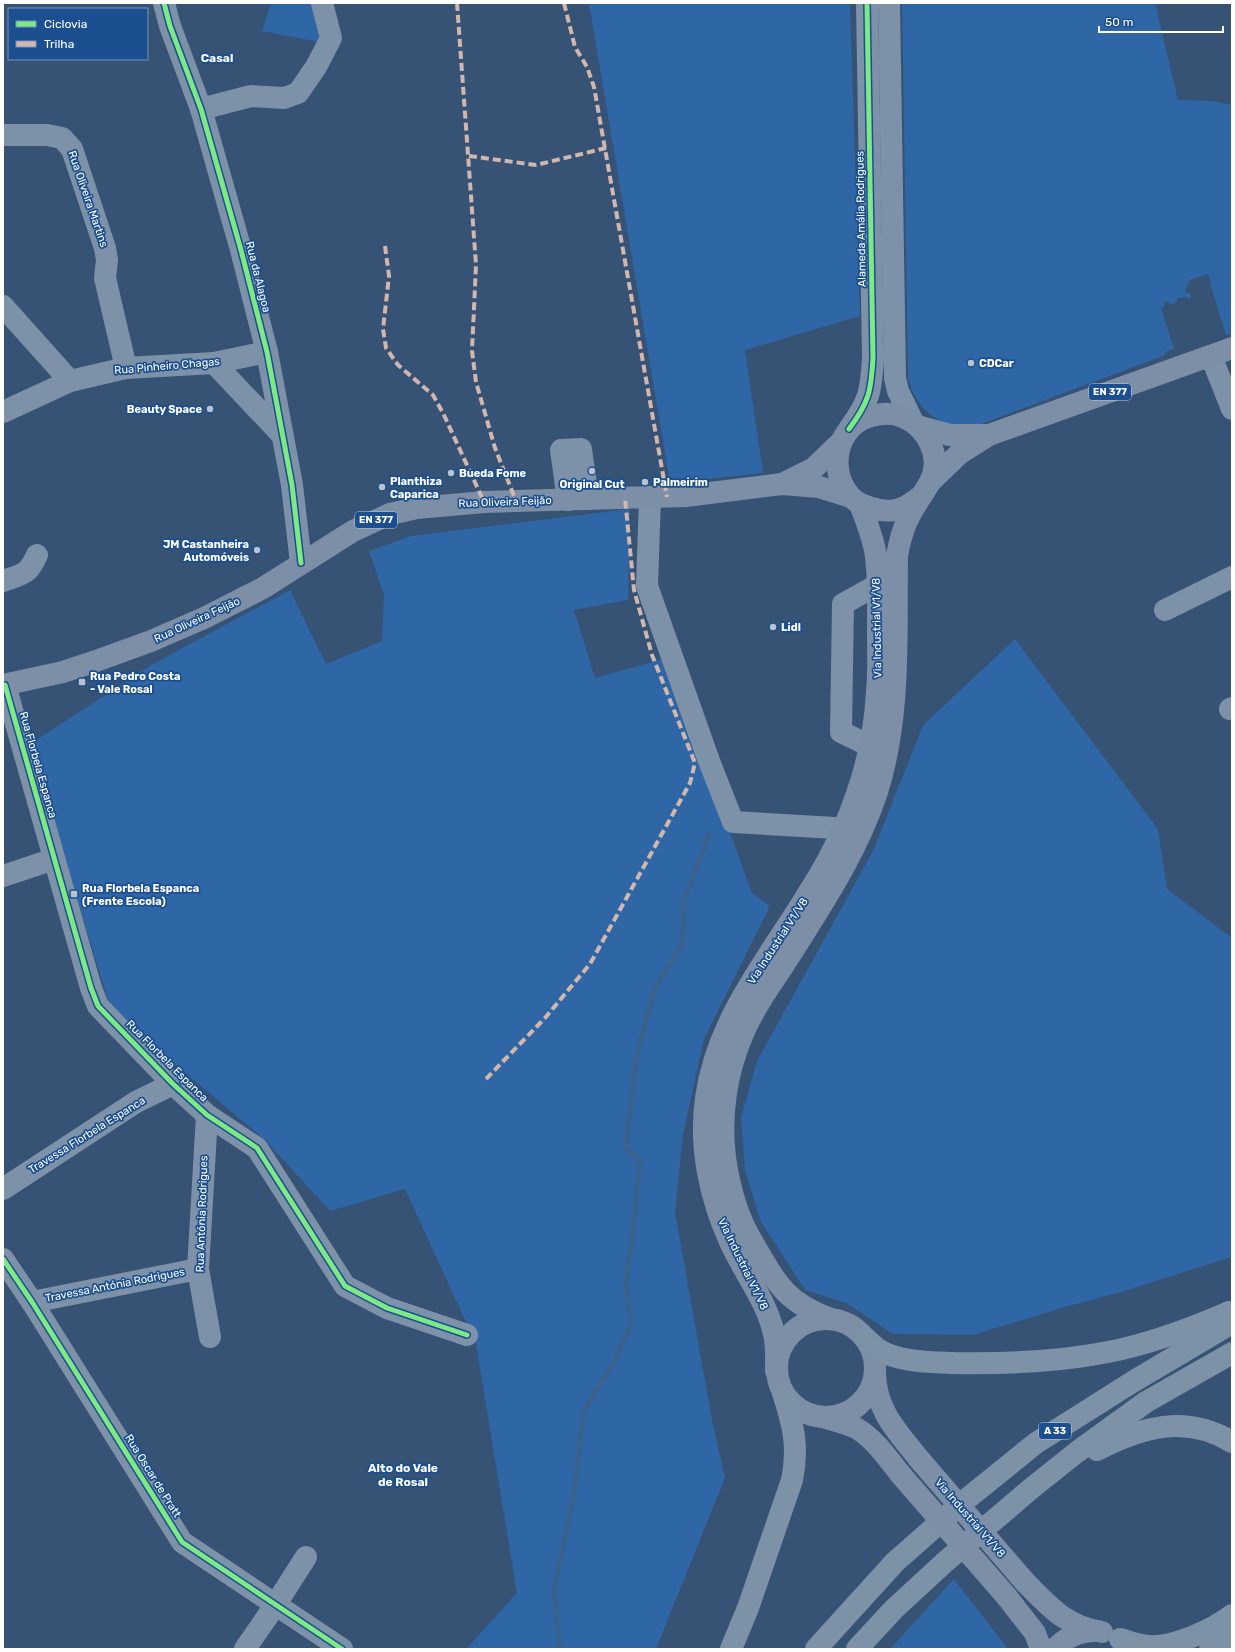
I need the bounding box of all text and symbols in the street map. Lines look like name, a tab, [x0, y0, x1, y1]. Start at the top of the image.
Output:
legend	[8, 8, 148, 60]
scale bar	[1099, 8, 1223, 34]
text: 50 m	[1105, 15, 1133, 29]
text: Ciclovia	[44, 17, 87, 31]
text: Trilha	[44, 37, 74, 51]
district label: Casal	[201, 51, 233, 65]
street label: Rua Oliveira Martins	[65, 149, 111, 249]
street label: Alameda Amália Rodrigues	[853, 150, 869, 287]
street label: Rua da Alagoa	[243, 240, 273, 314]
street label: Rua Pinheiro Chagas	[114, 355, 221, 377]
place label: CDCar	[979, 357, 1014, 370]
marker: CDCar	[966, 358, 976, 368]
road number: EN 377	[1089, 384, 1131, 400]
place label: Beauty Space	[127, 403, 202, 416]
marker: Beauty Space	[205, 404, 215, 414]
marker: Original Cut	[587, 466, 597, 476]
place label: Bueda Fome	[459, 467, 527, 480]
marker: Bueda Fome	[446, 468, 456, 478]
place label: Planthiza Caparica	[390, 475, 442, 501]
place label: Palmeirim	[653, 476, 708, 489]
marker: Palmeirim	[640, 477, 650, 487]
place label: Original Cut	[559, 478, 625, 491]
marker: Planthiza Caparica	[377, 482, 387, 492]
street label: Rua Oliveira Feijão	[458, 494, 552, 510]
road number: EN 377	[355, 512, 397, 528]
place label: JM Castanheira Automóveis	[163, 538, 249, 564]
marker: JM Castanheira Automóveis	[252, 545, 262, 555]
street label: Via Industrial V1/V8	[870, 578, 884, 678]
street label: Rua Oliveira Feijão	[152, 594, 242, 646]
place label: Lidl	[781, 621, 801, 634]
marker: Lidl	[768, 622, 778, 632]
place label: Rua Pedro Costa - Vale Rosal	[90, 670, 180, 696]
marker: Rua Pedro Costa - Vale Rosal	[77, 677, 87, 687]
street label: Rua Florbela Espanca	[17, 710, 59, 820]
place label: Rua Florbela Espanca (Frente Escola)	[82, 882, 199, 908]
marker: Rua Florbela Espanca (Frente Escola)	[69, 889, 79, 899]
street label: Via Industrial V1/V8	[745, 895, 811, 987]
street label: Rua Florbela Espanca	[123, 1017, 211, 1105]
street label: Travessa Florbela Espanca	[26, 1094, 148, 1176]
street label: Rua Antónia Rodrigues	[193, 1155, 211, 1273]
street label: Via Industrial V1/V8	[715, 1216, 771, 1312]
street label: Travessa Antónia Rodrigues	[44, 1265, 186, 1305]
road number: A 33	[1039, 1423, 1071, 1439]
street label: Rua Oscar de Pratt	[122, 1432, 184, 1521]
district label: Alto do Vale de Rosal	[368, 1461, 438, 1489]
street label: Via Industrial V1/V8	[932, 1476, 1008, 1560]

